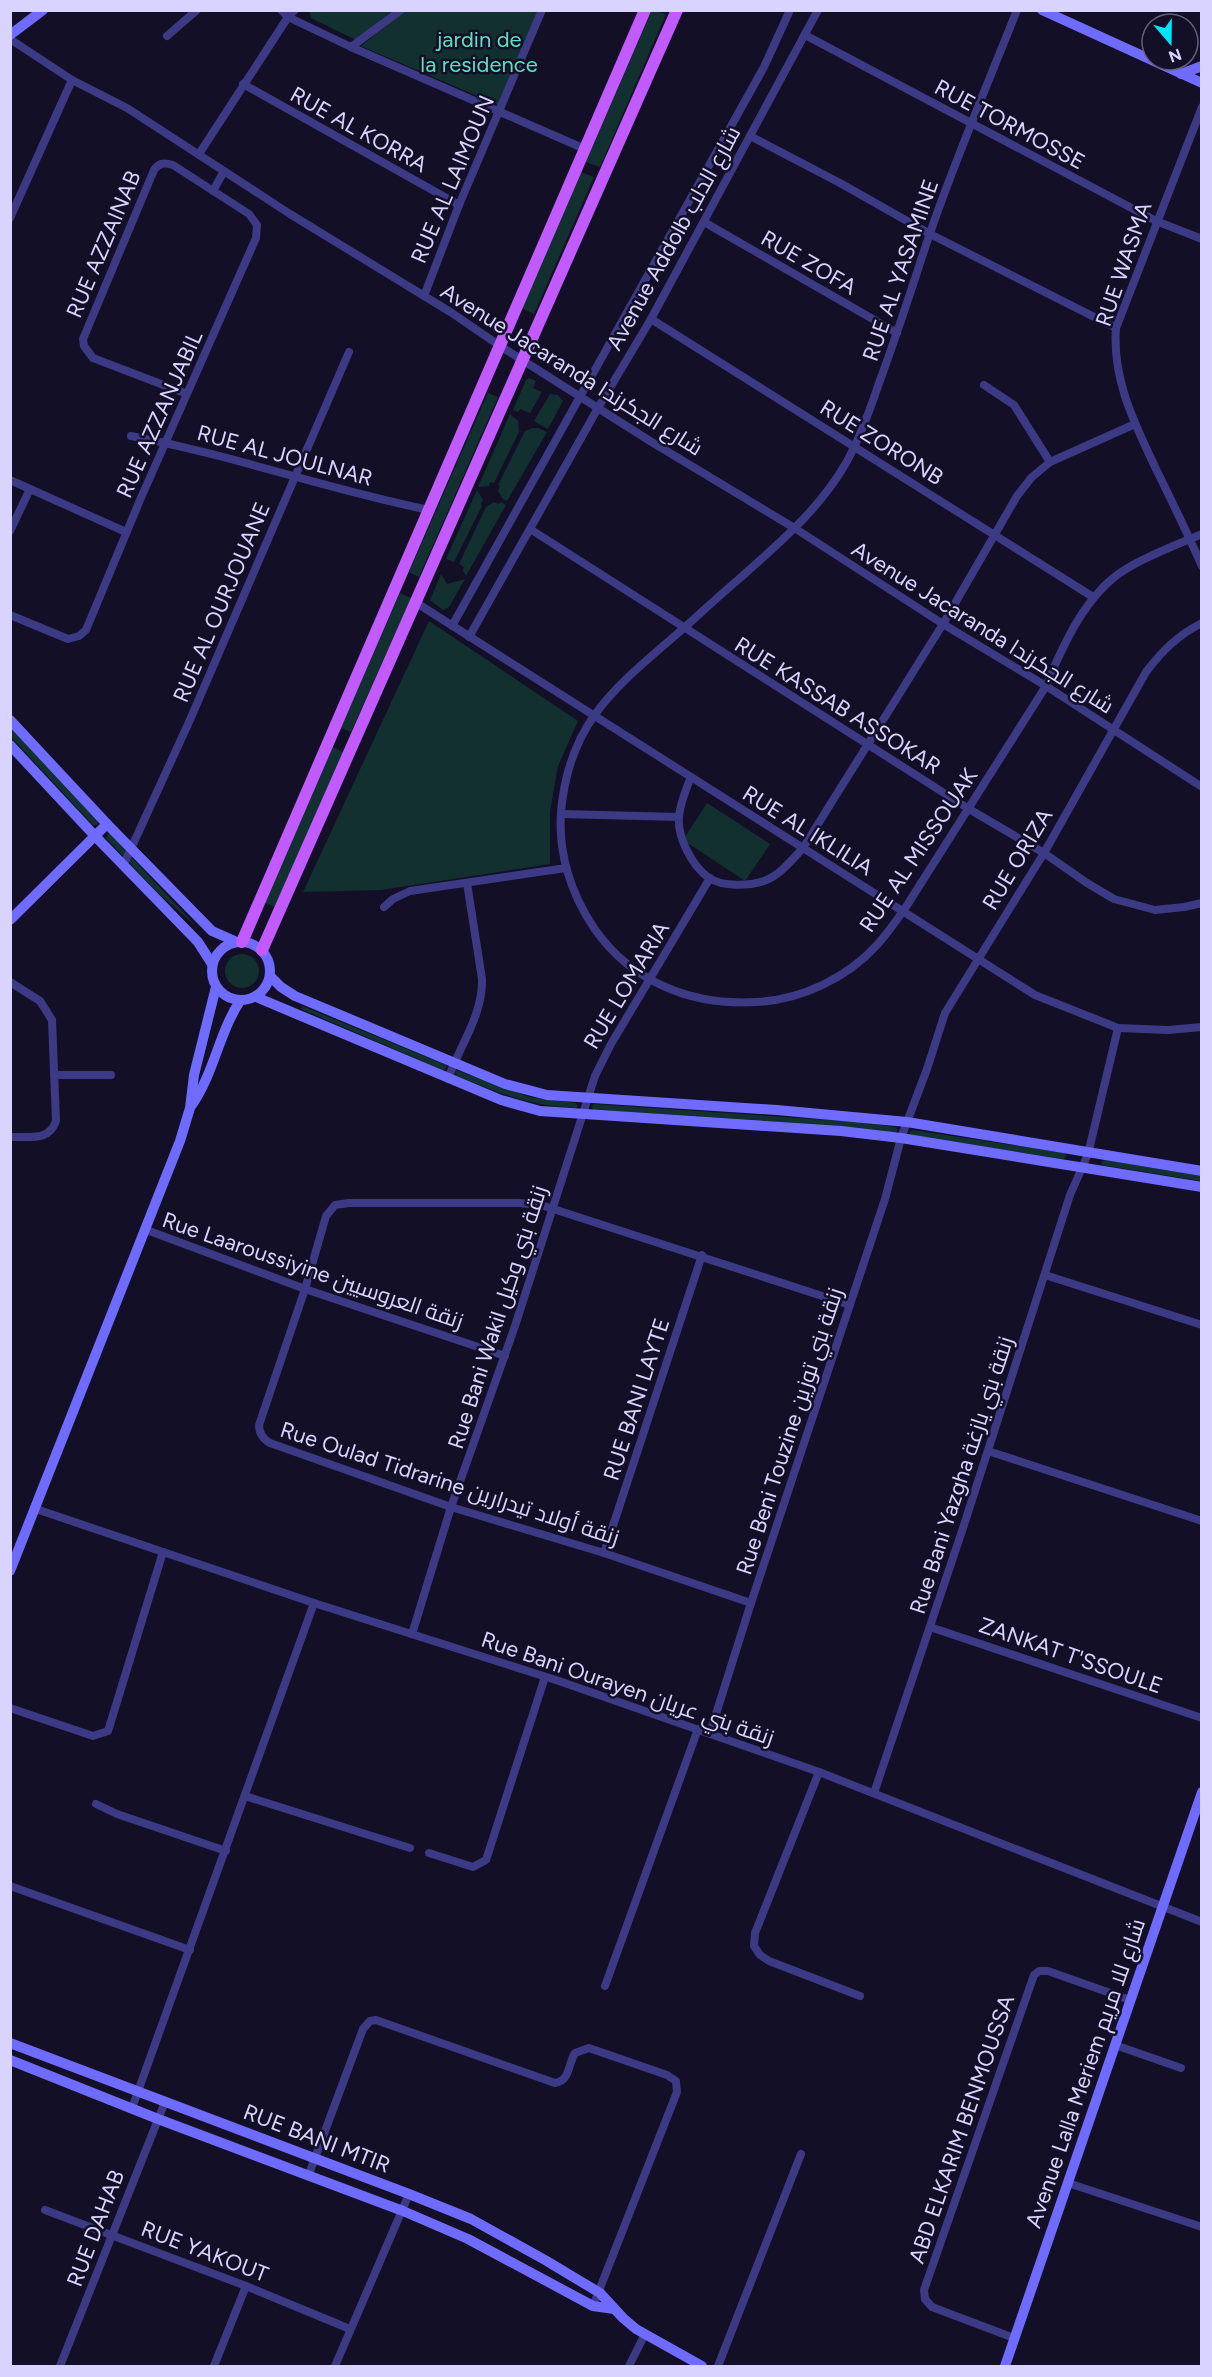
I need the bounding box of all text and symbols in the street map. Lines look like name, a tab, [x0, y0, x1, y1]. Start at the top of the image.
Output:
north arrow	[1140, 12, 1200, 72]
park label: jardin de la residence	[420, 26, 538, 78]
text: N	[1166, 45, 1184, 67]
street label: RUE TORMOSSE	[930, 73, 1090, 175]
street label: RUE AL KORRA	[286, 81, 432, 178]
street label: RUE AL LAIMOUN	[405, 91, 500, 267]
street label: Avenue Addolb شارع الدلب	[601, 121, 747, 356]
street label: RUE AZZAINAB	[60, 167, 147, 322]
street label: RUE AL YASAMINE	[857, 176, 944, 365]
street label: RUE WASMA	[1090, 198, 1157, 330]
street label: RUE ZOFA	[756, 224, 861, 301]
street label: Avenue Jacaranda شارع الجكرندا	[435, 277, 708, 462]
street label: RUE AZZANJABIL	[111, 326, 209, 502]
street label: RUE ZORONB	[815, 394, 948, 491]
street label: RUE AL JOULNAR	[194, 419, 376, 492]
street label: RUE AL OURJOUANE	[167, 498, 276, 706]
street label: Avenue Jacaranda شارع الجكرندا	[846, 535, 1119, 720]
street label: RUE KASSAB ASSOKAR	[730, 631, 946, 780]
street label: RUE AL MISSOUAK	[854, 763, 984, 937]
street label: RUE AL IKLILIA	[738, 780, 878, 881]
street label: RUE ORIZA	[977, 804, 1058, 915]
street label: RUE LOMARIA	[578, 916, 675, 1054]
street label: Rue Bani Wakil زنقة بني وكيل	[442, 1182, 556, 1453]
street label: Rue Laaroussiyine زنقة العروسيين	[159, 1206, 467, 1335]
street label: Rue Beni Touzine زنقة بني توزين	[730, 1284, 852, 1579]
street label: RUE BANI LAYTE	[598, 1315, 675, 1484]
street label: Rue Bani Yazgha زنقة بني يازغة	[904, 1333, 1022, 1618]
street label: Rue Oulad Tidrarine زنقة أولاد تيدرارين	[277, 1416, 623, 1551]
street label: ZANKAT T'SSOULE	[976, 1611, 1166, 1700]
street label: Rue Bani Ourayen زنقة بني عريان	[477, 1626, 778, 1754]
street label: Avenue Lalla Meriem شارع للا مريم	[1020, 1915, 1153, 2232]
street label: ABD ELKARIM BENMOUSSA	[903, 1991, 1020, 2267]
street label: RUE BANI MTIR	[240, 2098, 394, 2179]
street label: RUE DAHAB	[61, 2166, 130, 2290]
street label: RUE YAKOUT	[137, 2215, 272, 2288]

